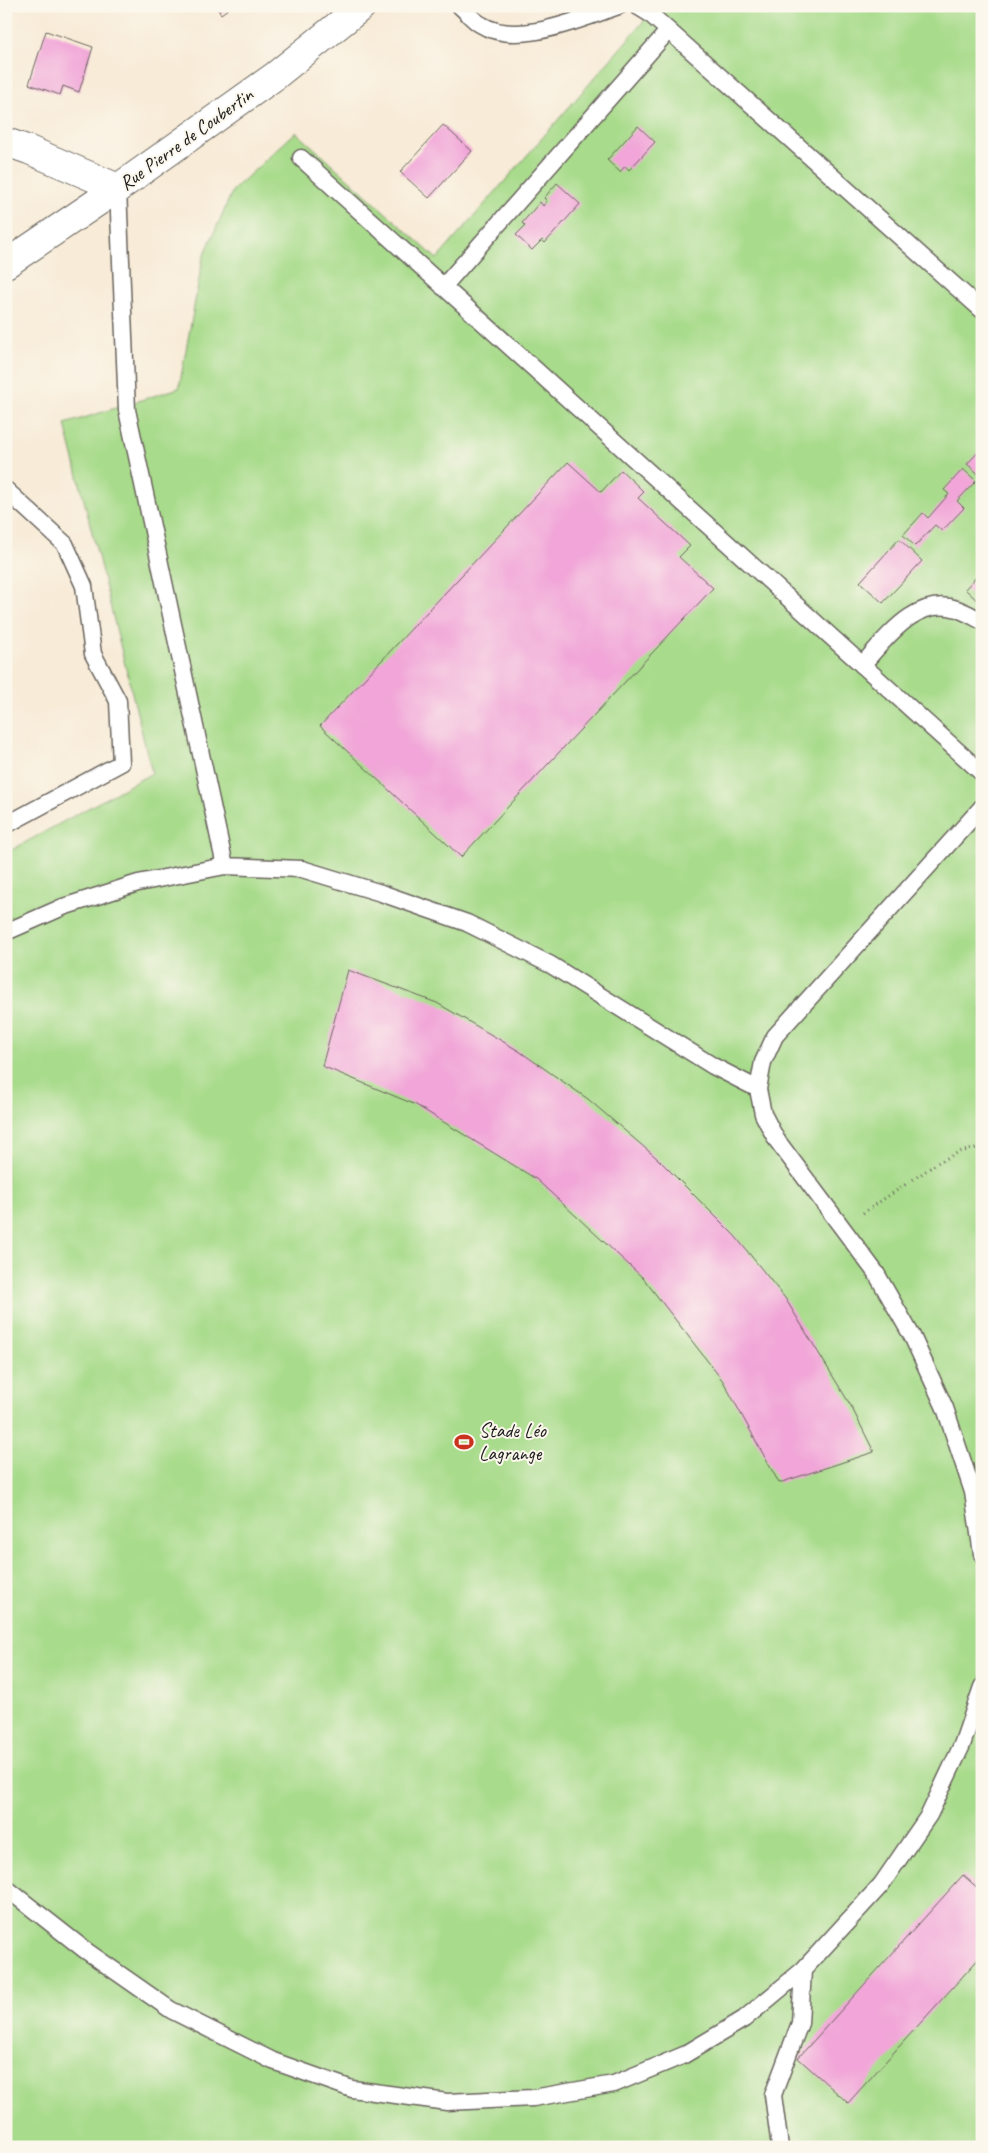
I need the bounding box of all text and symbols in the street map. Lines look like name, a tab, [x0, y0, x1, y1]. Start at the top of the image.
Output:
street label: Rue Pierre de Coubertin	[114, 82, 259, 196]
place label: Stade Léo Lagrange	[479, 1418, 547, 1466]
sports icon: Stade Léo Lagrange	[453, 1431, 475, 1453]

